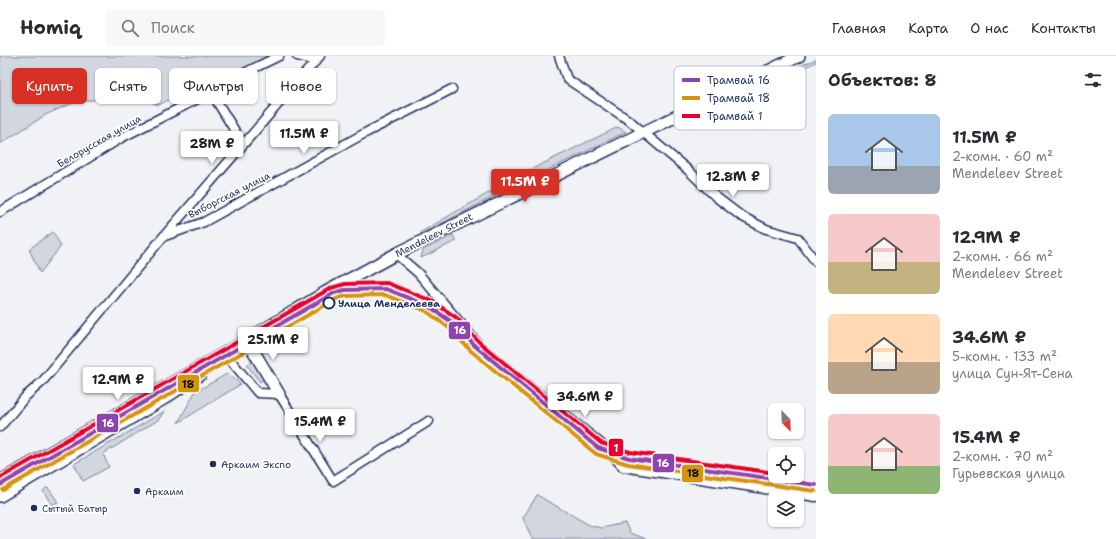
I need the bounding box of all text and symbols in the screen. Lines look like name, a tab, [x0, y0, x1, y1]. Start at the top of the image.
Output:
search box	[105, 10, 385, 46]
text: Homiq	[20, 15, 81, 40]
icon: search	[119, 17, 141, 39]
text: Поиск	[151, 18, 195, 38]
text: Главная	[832, 19, 886, 37]
text: Карта	[908, 19, 948, 37]
text: О нас	[970, 19, 1009, 37]
text: Контакты	[1031, 19, 1096, 37]
legend	[674, 66, 806, 130]
chip: Купить	[12, 68, 87, 104]
chip: Снять	[95, 68, 161, 104]
chip: Фильтры	[169, 68, 258, 104]
chip: Новое	[266, 68, 336, 104]
text: Объектов: 8	[828, 69, 937, 91]
icon: filters	[1082, 69, 1104, 91]
text: Трамвай 16	[707, 73, 770, 88]
text: Трамвай 18	[707, 91, 770, 106]
text: Трамвай 1	[707, 109, 763, 124]
street label: Белорусская улица	[55, 111, 144, 170]
pin: 11.5M ₽	[267, 121, 341, 155]
text: 11.5M ₽	[279, 125, 329, 142]
text: 11.5M ₽	[952, 126, 1017, 148]
icon: home	[860, 130, 908, 178]
pin: 28M ₽	[184, 131, 240, 165]
text: 28M ₽	[189, 135, 235, 152]
text: 2-комн. · 60 m²	[952, 148, 1053, 165]
pin: 12.8M ₽	[696, 164, 770, 198]
text: Mendeleev Street	[952, 165, 1063, 182]
street label: Выборгская улица	[186, 168, 273, 221]
text: 12.8M ₽	[706, 168, 760, 185]
pin: 11.5M ₽	[488, 169, 562, 203]
text: 11.5M ₽	[500, 173, 550, 190]
street label: Mendeleev Street	[393, 210, 475, 260]
text: 12.9M ₽	[952, 226, 1021, 248]
icon: home	[860, 230, 908, 278]
text: 2-комн. · 66 m²	[952, 248, 1053, 265]
text: Mendeleev Street	[952, 265, 1063, 282]
marker: Улица Менделеева	[322, 296, 336, 310]
place label: Улица Менделеева	[338, 297, 440, 310]
line badge: 16	[448, 321, 471, 340]
text: 16	[454, 323, 467, 338]
text: 34.6M ₽	[952, 326, 1026, 348]
pin: 25.1M ₽	[236, 327, 310, 361]
icon: home	[860, 330, 908, 378]
text: 25.1M ₽	[247, 331, 299, 348]
text: 5-комн. · 133 m²	[952, 348, 1057, 365]
text: улица Сун-Ят-Сена	[952, 365, 1073, 382]
pin: 12.9M ₽	[81, 367, 155, 401]
text: 12.9M ₽	[92, 371, 144, 388]
line badge: 18	[177, 374, 200, 393]
text: 18	[182, 377, 195, 392]
pin: 34.6M ₽	[548, 384, 622, 418]
text: 34.6M ₽	[557, 388, 613, 405]
north arrow	[768, 403, 804, 439]
map controls	[768, 403, 804, 527]
pin: 15.4M ₽	[283, 409, 357, 443]
line badge: 16	[96, 413, 119, 433]
text: 15.4M ₽	[294, 413, 346, 430]
text: 16	[102, 416, 115, 431]
text: 15.4M ₽	[952, 426, 1021, 448]
icon: home	[860, 430, 908, 478]
line badge: 1	[608, 438, 624, 457]
text: 1	[613, 441, 619, 456]
button: locate	[768, 447, 804, 483]
text: 2-комн. · 70 m²	[952, 448, 1053, 465]
line badge: 16	[652, 453, 675, 473]
text: 16	[657, 456, 670, 471]
place label: Аркаим Экспо	[221, 458, 291, 471]
marker: Аркаим Экспо	[208, 459, 218, 469]
line badge: 18	[681, 464, 704, 483]
text: Гурьевская улица	[952, 465, 1065, 482]
text: 18	[687, 466, 700, 481]
place label: Аркаим	[145, 485, 184, 498]
marker: Аркаим	[132, 486, 142, 496]
button: layers	[768, 491, 804, 527]
place label: Сытый Батыр	[42, 502, 108, 515]
marker: Сытый Батыр	[29, 503, 39, 513]

